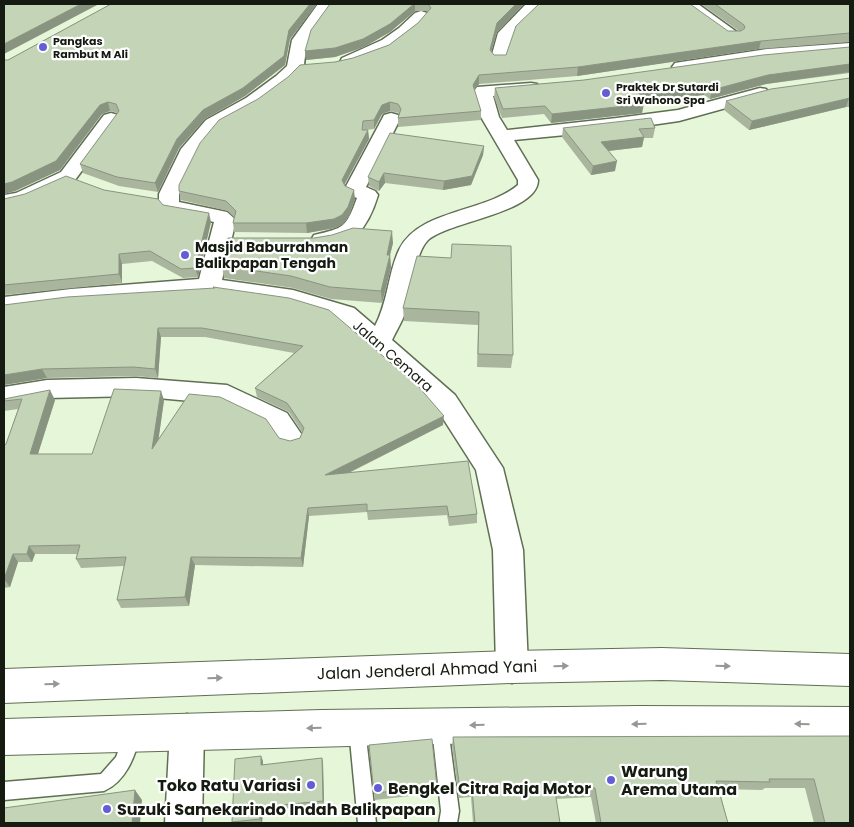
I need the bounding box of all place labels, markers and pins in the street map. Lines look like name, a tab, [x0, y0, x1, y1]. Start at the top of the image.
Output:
place label: Pangkas Rambut M Ali	[53, 33, 128, 62]
marker: Pangkas Rambut M Ali	[37, 41, 49, 53]
place label: Praktek Dr Sutardi Sri Wahono Spa	[616, 79, 719, 108]
marker: Praktek Dr Sutardi Sri Wahono Spa	[600, 87, 612, 99]
place label: Masjid Baburrahman Balikpapan Tengah	[195, 237, 348, 273]
marker: Masjid Baburrahman Balikpapan Tengah	[179, 249, 191, 261]
place label: Warung Arema Utama	[621, 760, 737, 801]
place label: Toko Ratu Variasi	[157, 774, 301, 797]
marker: Warung Arema Utama	[605, 774, 617, 786]
place label: Bengkel Citra Raja Motor	[388, 777, 591, 800]
marker: Toko Ratu Variasi	[305, 779, 317, 791]
marker: Bengkel Citra Raja Motor	[372, 782, 384, 794]
place label: Suzuki Samekarindo Indah Balikpapan	[117, 798, 436, 821]
marker: Suzuki Samekarindo Indah Balikpapan	[101, 803, 113, 815]

